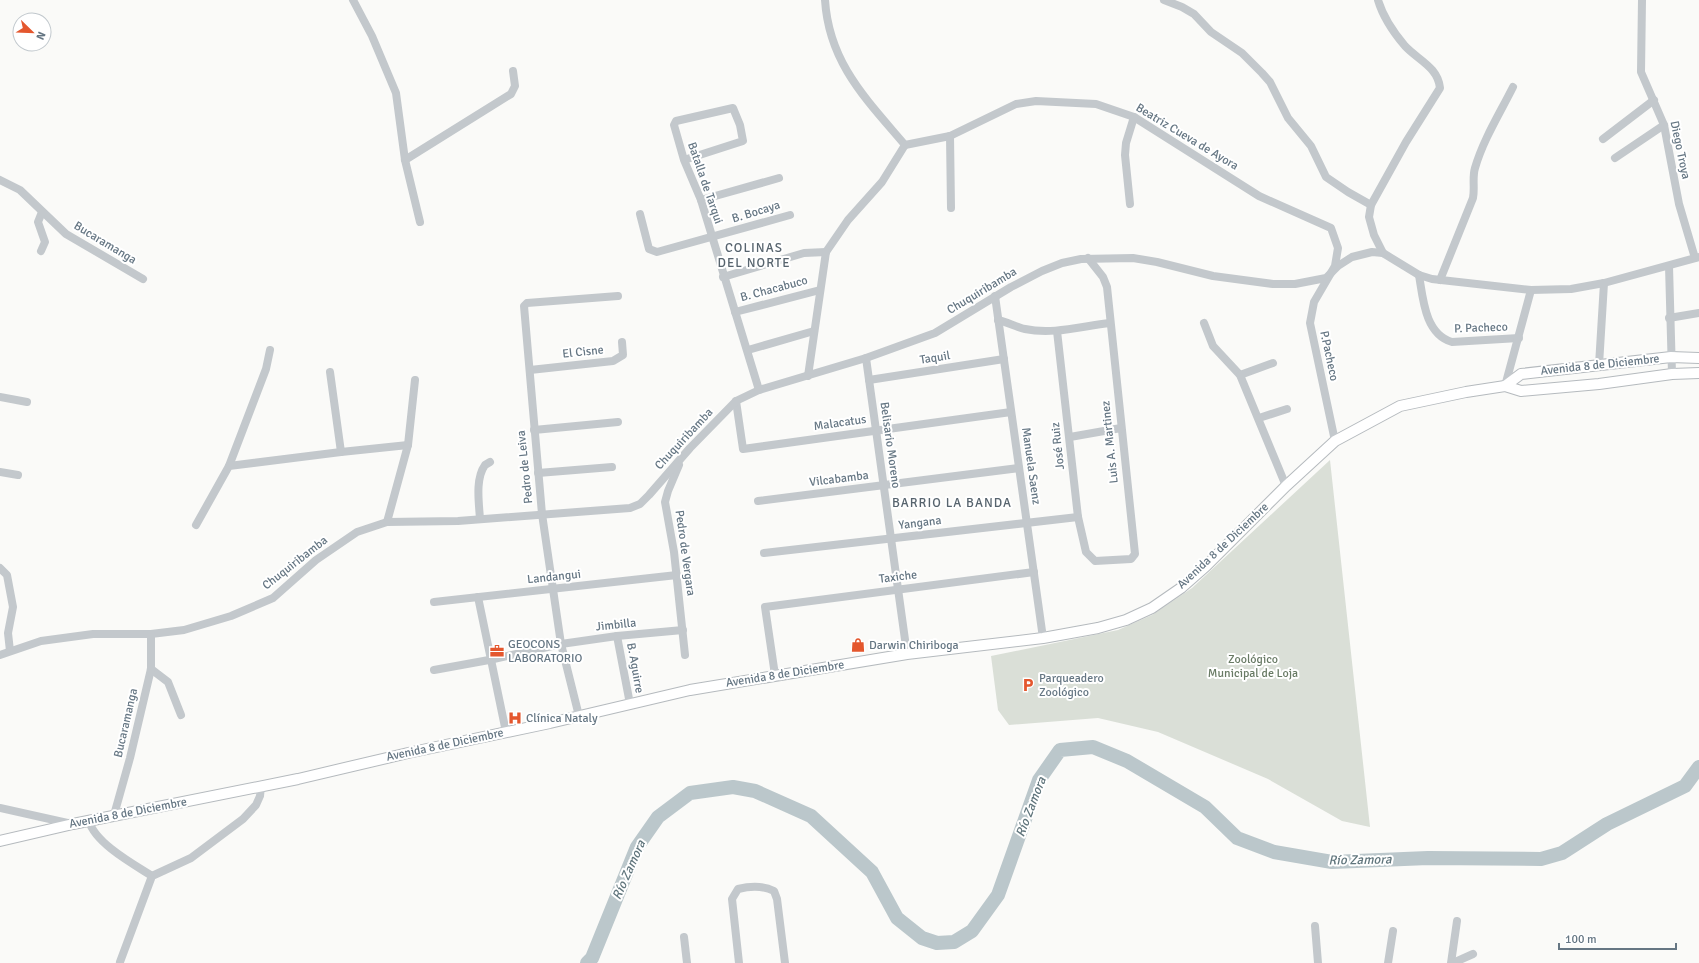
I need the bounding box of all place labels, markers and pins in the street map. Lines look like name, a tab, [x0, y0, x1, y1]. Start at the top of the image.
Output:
place label: GEOCONS LABORATORIO	[508, 637, 583, 666]
shop icon: Darwin Chiriboga	[850, 637, 866, 653]
place label: Darwin Chiriboga	[869, 638, 959, 653]
office icon: GEOCONS LABORATORIO	[489, 643, 505, 659]
place label: Parqueadero Zoológico	[1039, 671, 1104, 700]
parking icon: Parqueadero Zoológico	[1020, 677, 1036, 693]
hospital icon: Clínica Nataly	[507, 710, 523, 726]
place label: Clínica Nataly	[526, 711, 598, 726]

